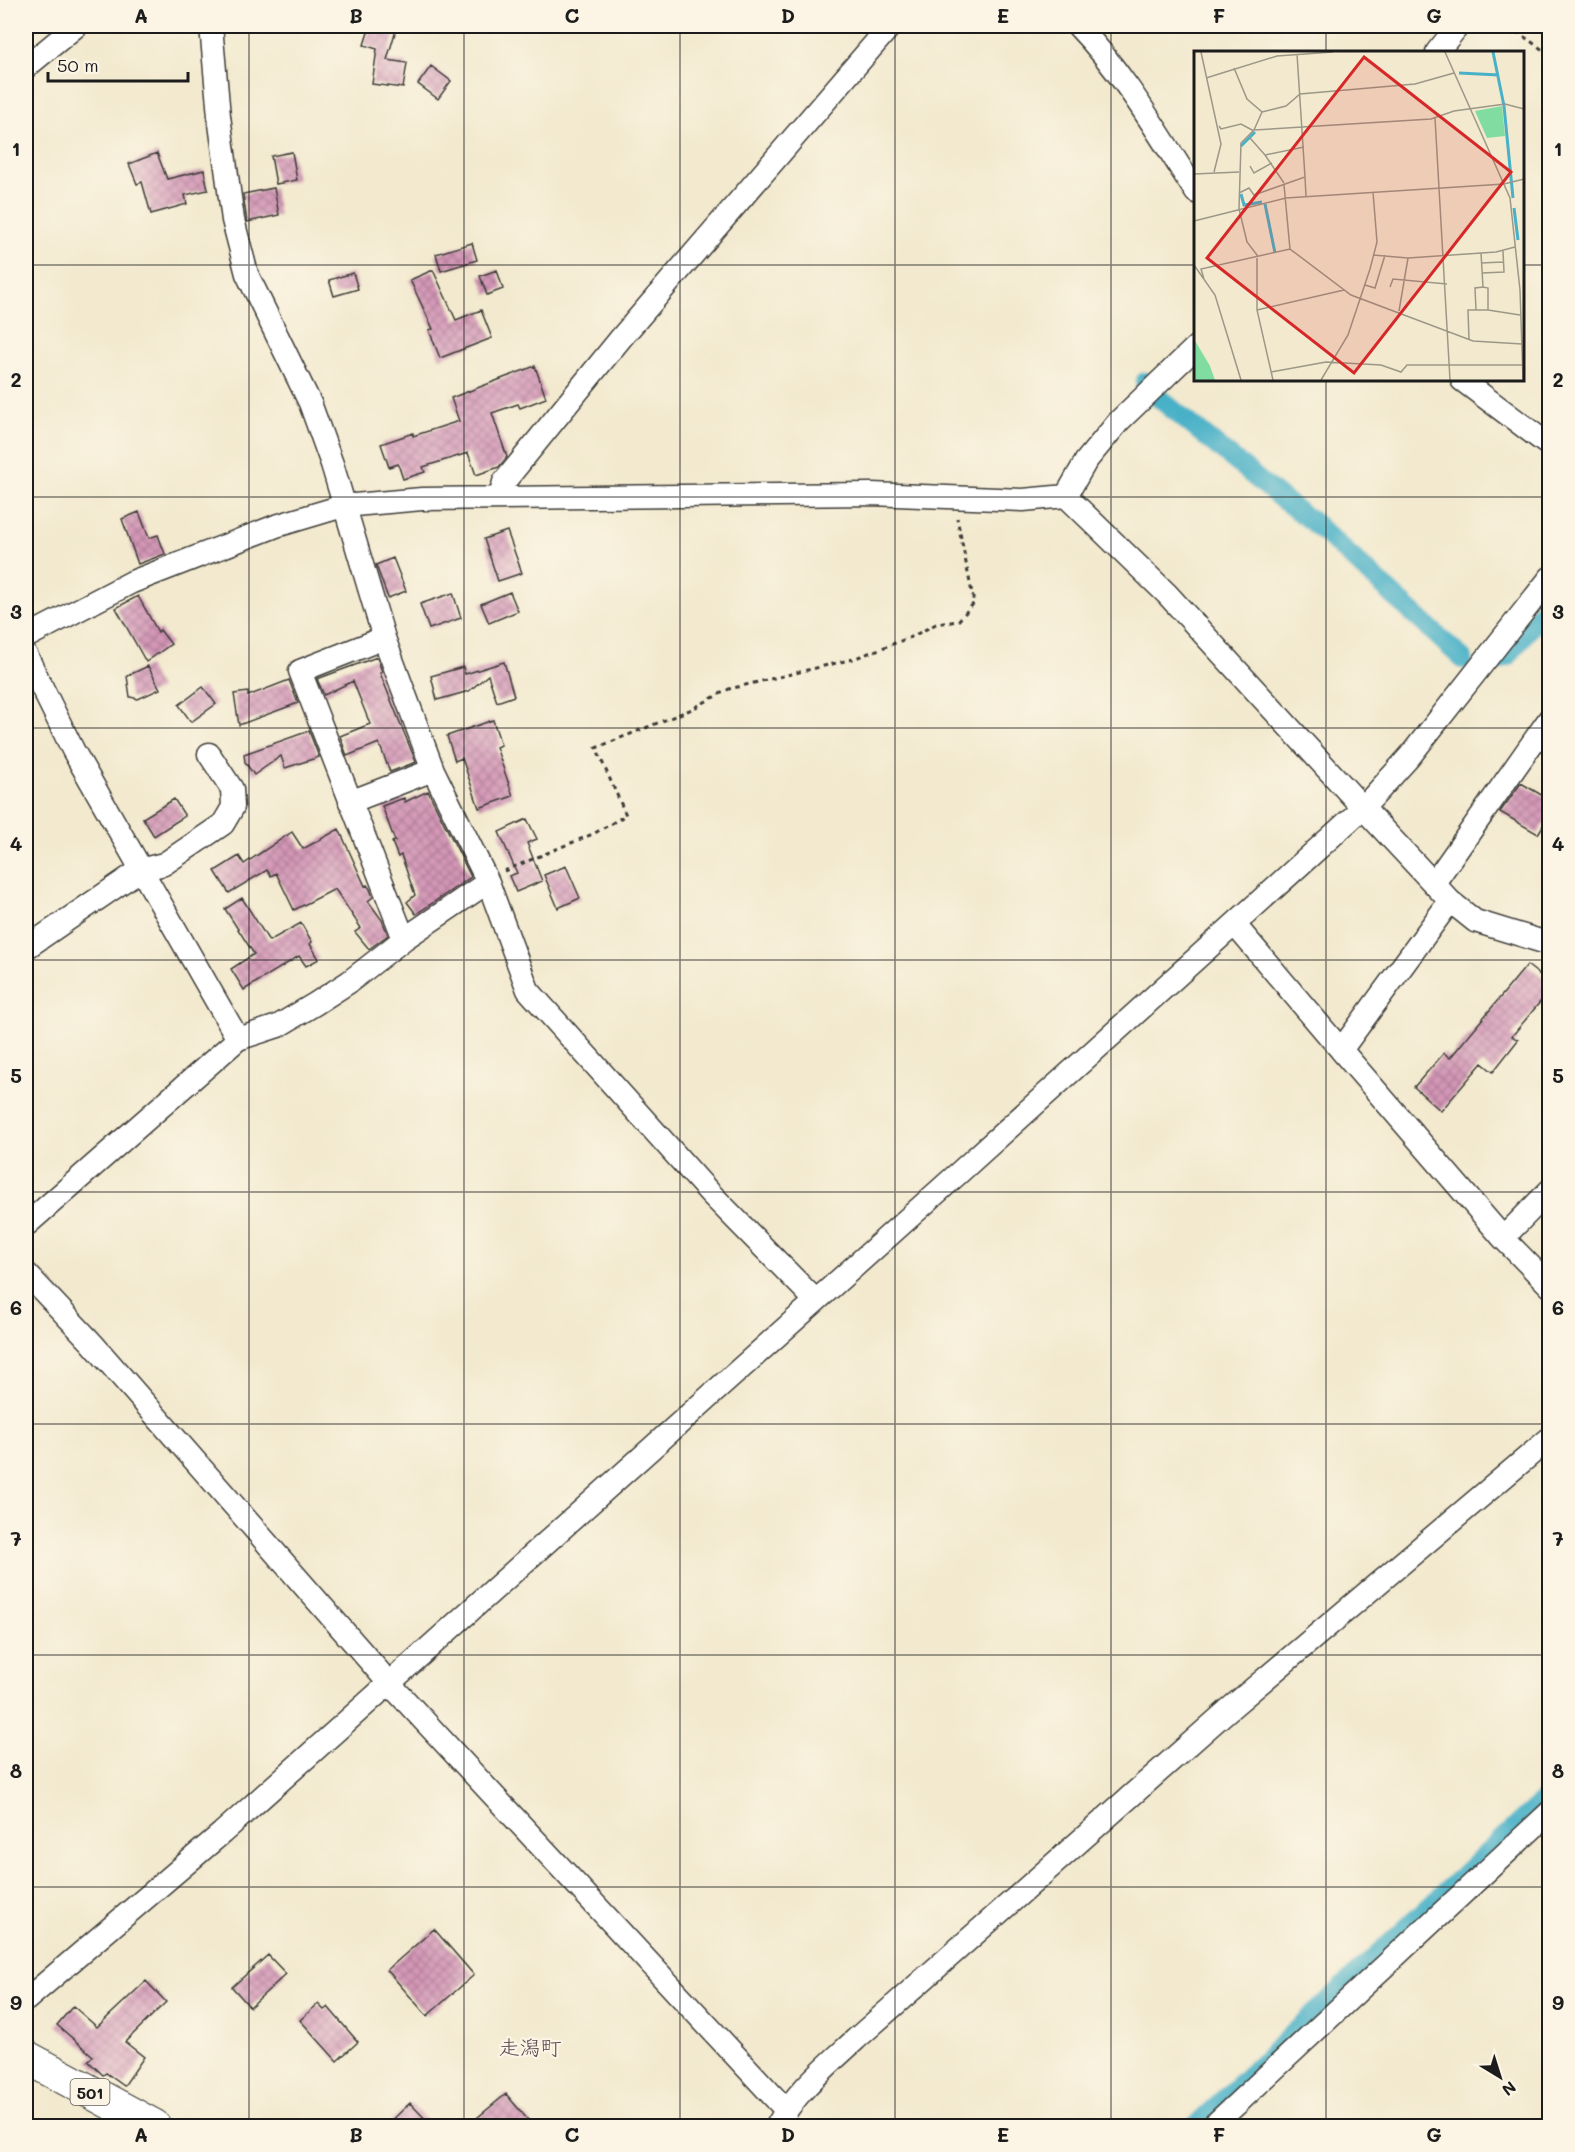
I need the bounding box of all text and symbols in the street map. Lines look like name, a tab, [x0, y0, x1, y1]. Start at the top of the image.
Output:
text: A	[134, 2, 148, 28]
text: B	[349, 2, 363, 28]
text: C	[565, 2, 580, 28]
text: D	[781, 2, 795, 28]
text: E	[997, 2, 1009, 28]
text: F	[1213, 2, 1226, 28]
text: G	[1426, 2, 1442, 28]
scale bar	[48, 45, 188, 83]
inset map	[1194, 51, 1524, 381]
text: 50 m	[57, 53, 99, 77]
text: 1	[12, 135, 20, 161]
text: 1	[1554, 135, 1562, 161]
text: 2	[10, 366, 22, 392]
text: 2	[1552, 366, 1564, 392]
text: 3	[10, 598, 22, 624]
text: 3	[1552, 598, 1564, 624]
text: 4	[10, 830, 23, 856]
text: 4	[1552, 830, 1565, 856]
text: 5	[10, 1062, 22, 1088]
text: 5	[1552, 1062, 1564, 1088]
text: 6	[10, 1294, 22, 1320]
text: 6	[1552, 1294, 1564, 1320]
text: 7	[10, 1525, 22, 1551]
text: 7	[1552, 1525, 1564, 1551]
text: 8	[10, 1757, 22, 1783]
text: 8	[1552, 1757, 1564, 1783]
text: 9	[10, 1989, 22, 2015]
text: 9	[1552, 1989, 1564, 2015]
district label: 走潟町	[499, 2033, 562, 2060]
north arrow	[1470, 2047, 1530, 2107]
text: N	[1498, 2077, 1521, 2101]
road number: 501	[70, 2079, 110, 2105]
text: A	[134, 2121, 148, 2147]
text: B	[349, 2121, 363, 2147]
text: C	[565, 2121, 580, 2147]
text: D	[781, 2121, 795, 2147]
text: E	[997, 2121, 1009, 2147]
text: F	[1213, 2121, 1226, 2147]
text: G	[1426, 2121, 1442, 2147]

